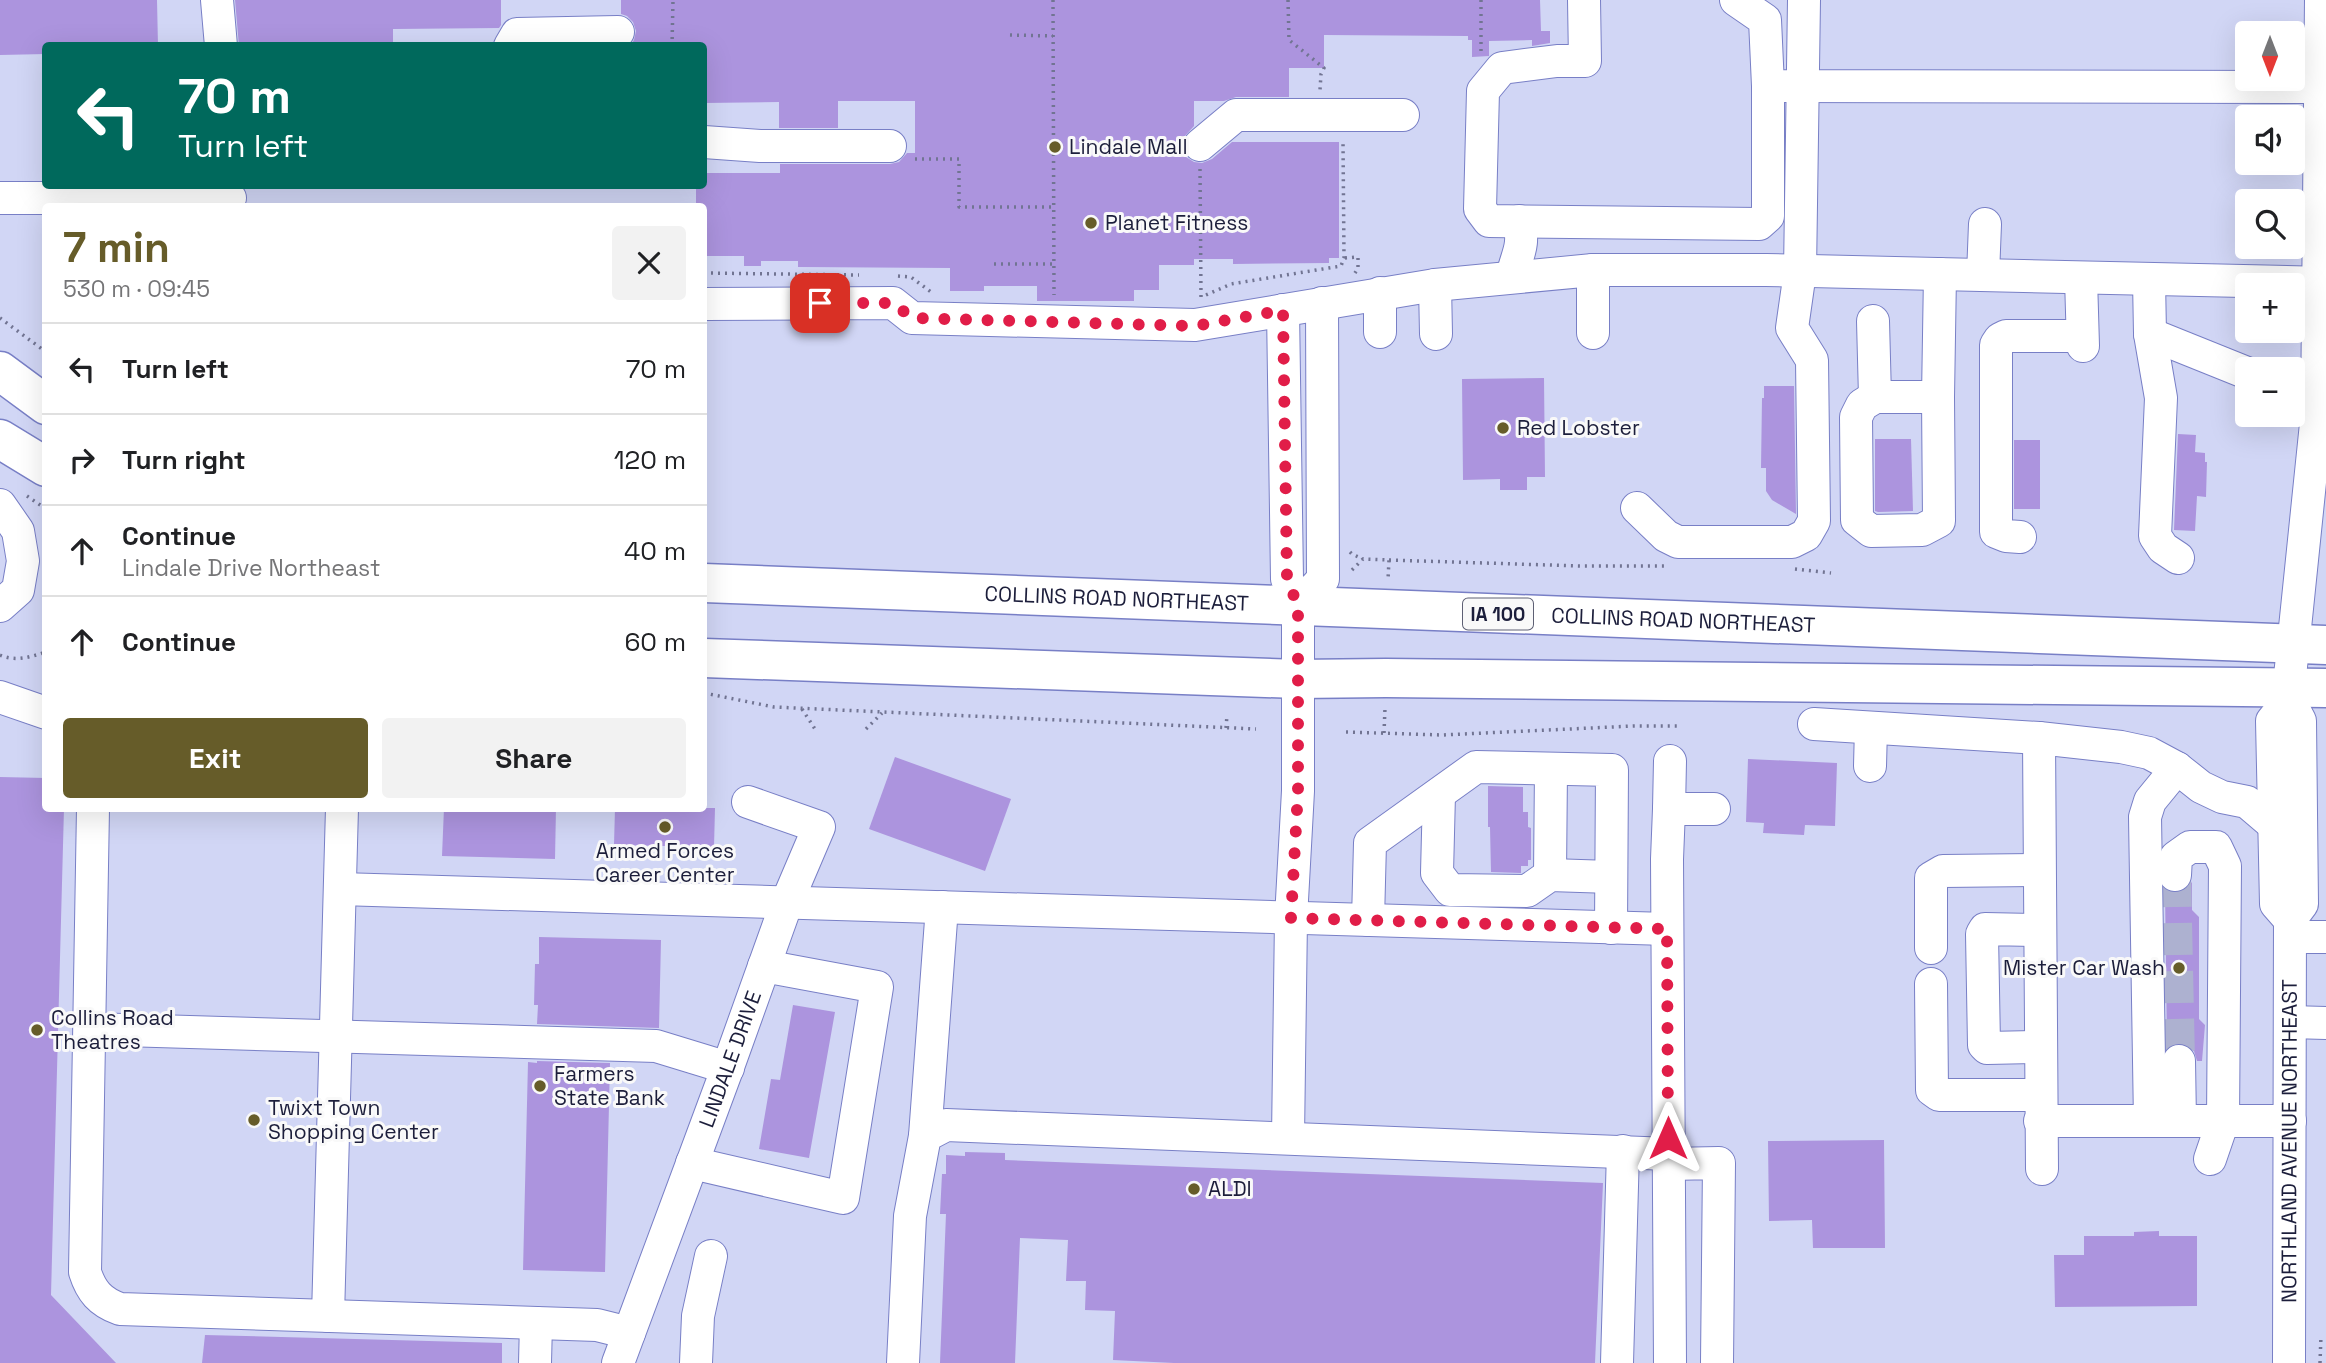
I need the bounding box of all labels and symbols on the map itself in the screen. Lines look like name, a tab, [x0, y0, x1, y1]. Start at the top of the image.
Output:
north arrow	[2235, 21, 2305, 91]
place label: Lindale Mall	[1069, 133, 1188, 160]
marker: Lindale Mall	[1047, 139, 1063, 155]
place label: Planet Fitness	[1105, 209, 1248, 236]
marker: Planet Fitness	[1083, 215, 1099, 231]
pin	[790, 273, 850, 333]
place label: Red Lobster	[1517, 414, 1640, 441]
marker: Red Lobster	[1495, 420, 1511, 436]
street label: COLLINS ROAD NORTHEAST	[984, 580, 1249, 617]
road number: IA 100	[1463, 598, 1533, 629]
street label: COLLINS ROAD NORTHEAST	[1551, 601, 1816, 638]
marker: Armed Forces Career Center	[657, 819, 673, 835]
place label: Armed Forces Career Center	[595, 837, 735, 888]
place label: Mister Car Wash	[2003, 954, 2165, 981]
marker: Mister Car Wash	[2171, 960, 2187, 976]
street label: NORTHLAND AVENUE NORTHEAST	[2275, 979, 2303, 1303]
street label: LINDALE DRIVE	[693, 987, 767, 1131]
place label: Collins Road Theatres	[51, 1004, 174, 1055]
marker: Collins Road Theatres	[29, 1022, 45, 1038]
place label: Farmers State Bank	[554, 1060, 665, 1111]
marker: Farmers State Bank	[532, 1078, 548, 1094]
place label: Twixt Town Shopping Center	[268, 1094, 439, 1145]
position arrow	[1631, 1101, 1705, 1175]
marker: Twixt Town Shopping Center	[246, 1112, 262, 1128]
place label: ALDI	[1208, 1175, 1252, 1202]
marker: ALDI	[1186, 1181, 1202, 1197]

